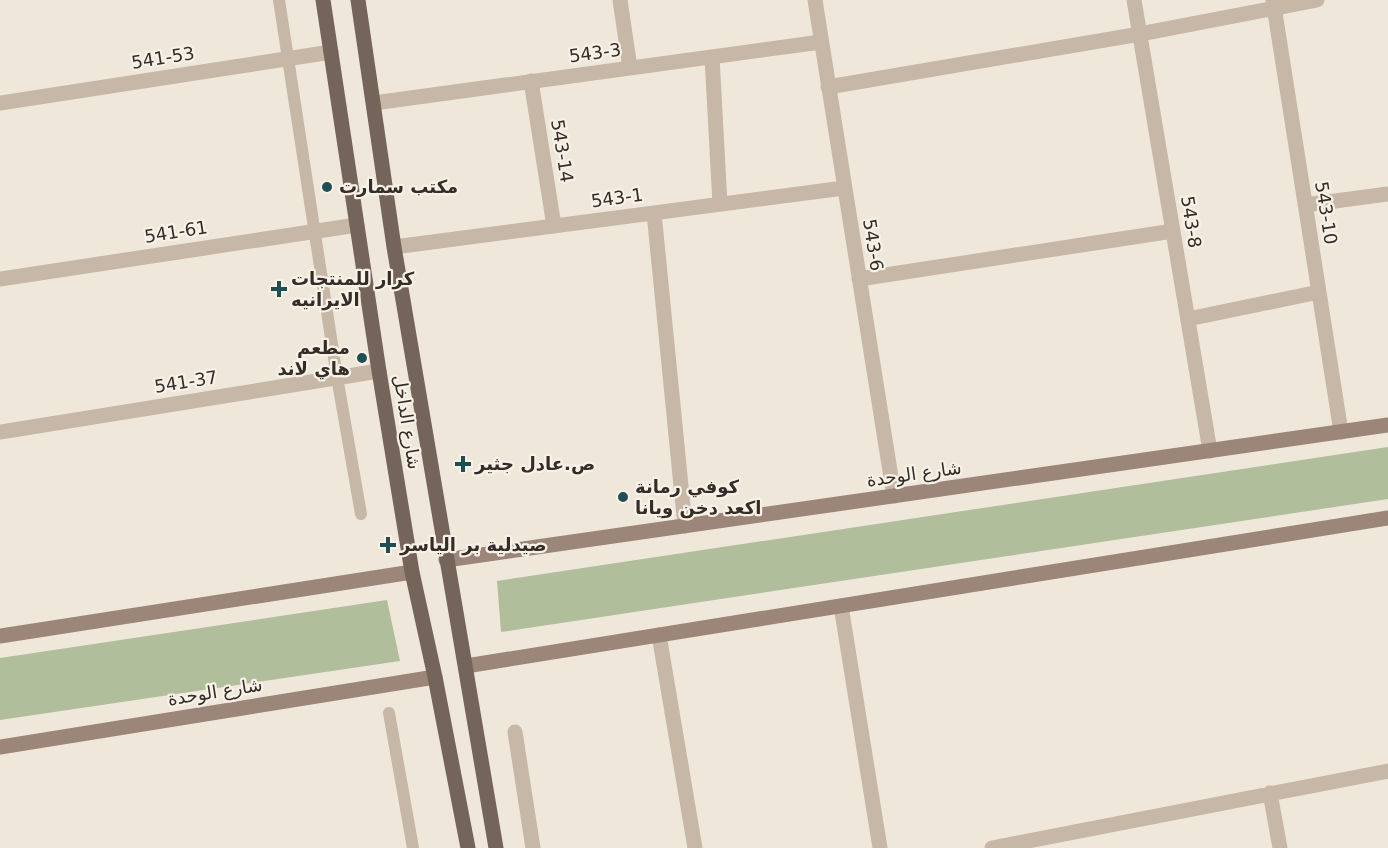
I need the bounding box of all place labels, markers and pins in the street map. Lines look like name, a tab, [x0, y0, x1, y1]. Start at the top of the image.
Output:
place label: مكتب سمارت	[339, 176, 458, 197]
marker: مكتب سمارت	[320, 180, 334, 194]
place label: كرار للمنتجات الايرانيه	[291, 268, 415, 311]
marker: كرار للمنتجات الايرانيه	[272, 282, 286, 296]
place label: مطعم هاي لاند	[277, 337, 350, 380]
marker: مطعم هاي لاند	[355, 351, 369, 365]
place label: ص.عادل جثير	[474, 453, 595, 475]
marker: ص.عادل جثير	[456, 457, 470, 471]
place label: كوفي رمانة اكعد دخن ويانا	[635, 476, 761, 519]
marker: كوفي رمانة اكعد دخن ويانا	[616, 490, 630, 504]
place label: صيدلية بر الياسر	[399, 534, 547, 556]
marker: صيدلية بر الياسر	[381, 538, 395, 552]

